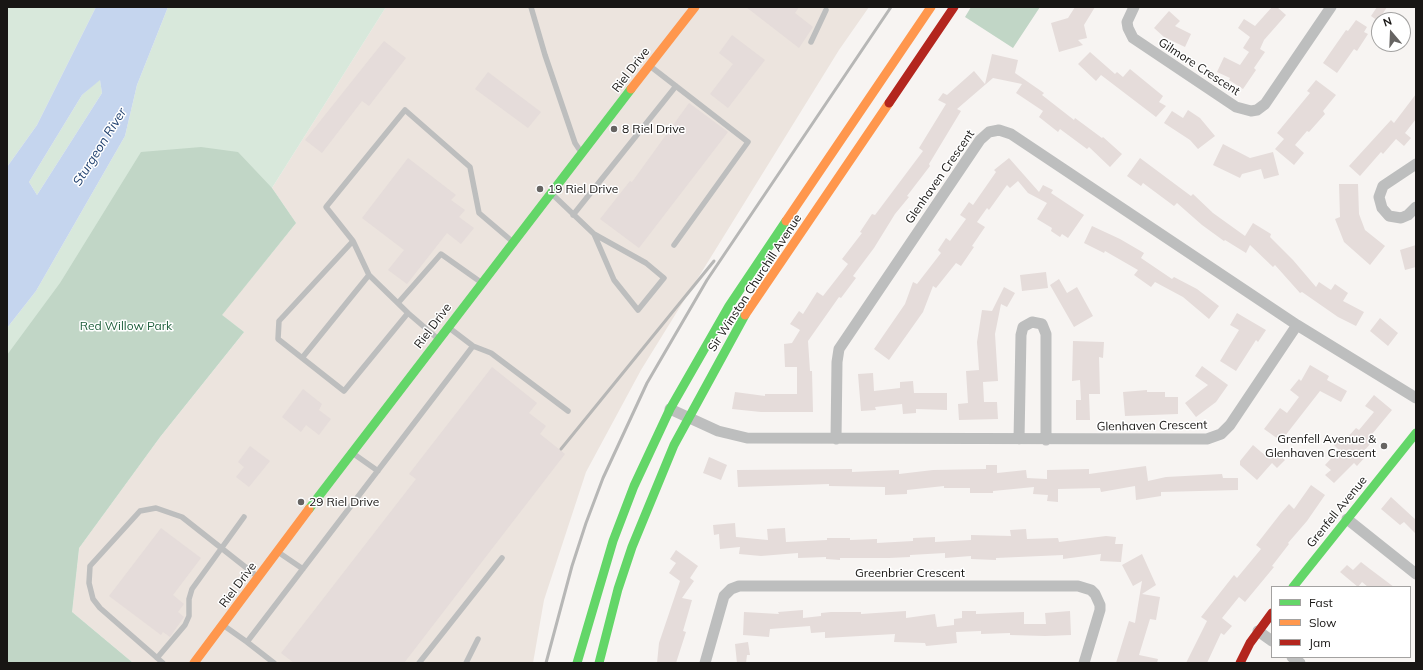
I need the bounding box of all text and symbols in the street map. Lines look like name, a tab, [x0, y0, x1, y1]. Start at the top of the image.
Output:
north arrow	[1371, 12, 1411, 52]
text: N	[1381, 14, 1394, 30]
street label: Gilmore Crescent	[1156, 35, 1242, 99]
street label: Riel Drive	[609, 45, 653, 95]
water label: Sturgeon River	[70, 105, 130, 189]
place label: 8 Riel Drive	[622, 122, 685, 136]
marker: 8 Riel Drive	[609, 124, 619, 134]
street label: Glenhaven Crescent	[902, 127, 978, 227]
place label: 19 Riel Drive	[548, 182, 618, 196]
marker: 19 Riel Drive	[535, 184, 545, 194]
street label: Sir Winston Churchill Avenue	[705, 212, 805, 354]
street label: Riel Drive	[411, 301, 455, 351]
park label: Red Willow Park	[80, 319, 172, 333]
street label: Glenhaven Crescent	[1096, 418, 1208, 434]
place label: Grenfell Avenue & Glenhaven Crescent	[1265, 432, 1376, 460]
marker: Grenfell Avenue & Glenhaven Crescent	[1379, 441, 1389, 451]
street label: Grenfell Avenue	[1304, 473, 1370, 551]
place label: 29 Riel Drive	[309, 495, 379, 509]
marker: 29 Riel Drive	[296, 497, 306, 507]
street label: Riel Drive	[216, 560, 260, 610]
street label: Greenbrier Crescent	[855, 566, 965, 580]
legend	[1271, 586, 1411, 658]
text: Fast	[1309, 595, 1333, 610]
text: Slow	[1309, 615, 1337, 630]
text: Jam	[1309, 635, 1331, 650]

